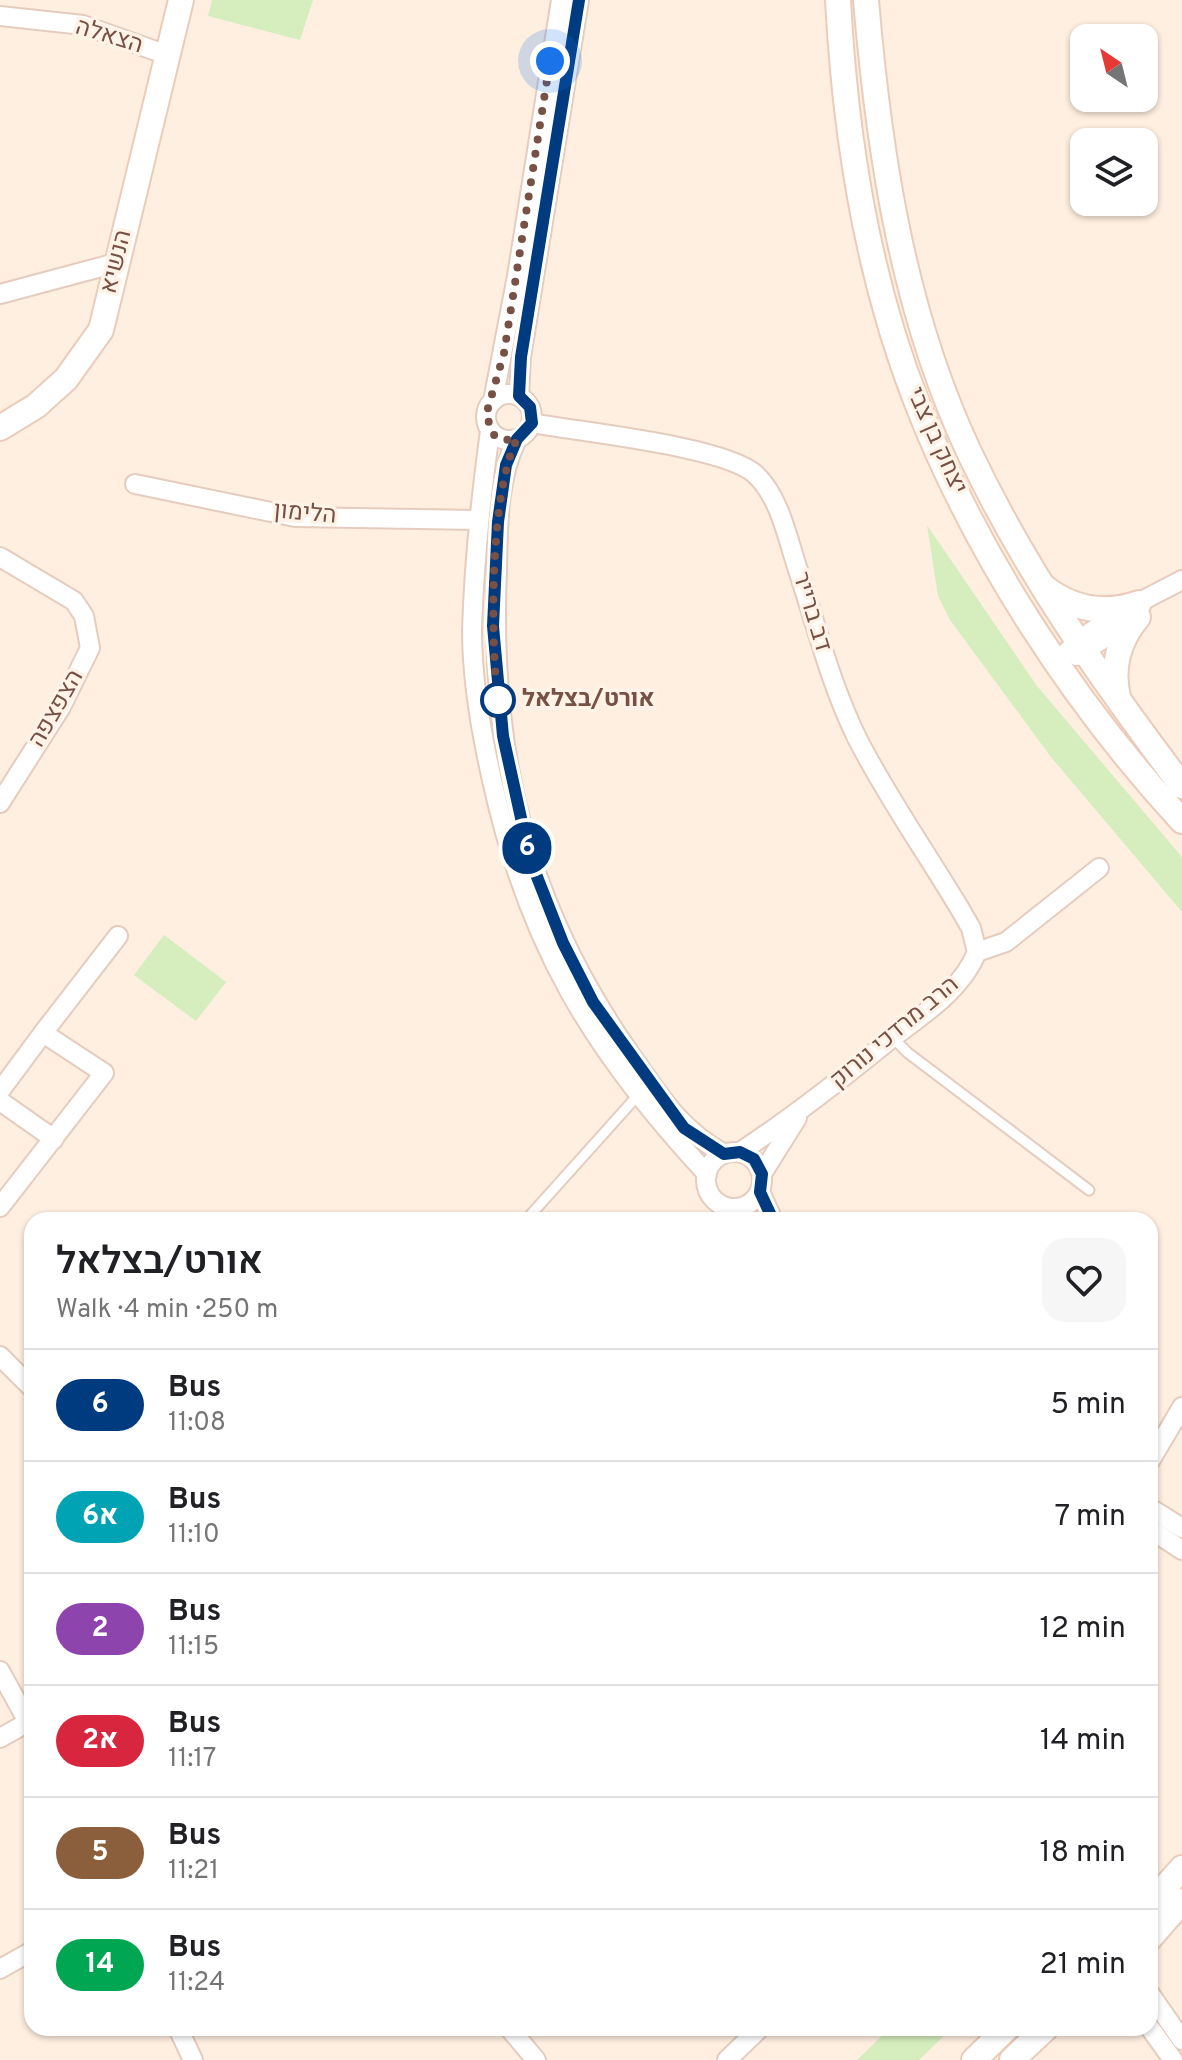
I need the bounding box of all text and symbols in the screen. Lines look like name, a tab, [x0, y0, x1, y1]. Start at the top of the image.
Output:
street label: הצאלה	[72, 13, 146, 61]
north arrow	[1070, 24, 1158, 112]
map controls	[1070, 24, 1158, 216]
your location	[530, 41, 570, 81]
button: layers	[1070, 128, 1158, 216]
street label: הנשיא	[95, 227, 139, 297]
street label: יצחק בן צבי	[899, 383, 973, 499]
street label: הלימון	[272, 496, 338, 532]
street label: דב ברייר	[785, 569, 837, 655]
street label: הצפצפה	[23, 665, 91, 753]
marker: אורט/בצלאל	[481, 683, 515, 717]
place label: אורט/בצלאל	[522, 685, 655, 715]
line badge: 6	[501, 822, 553, 874]
text: 6	[518, 830, 536, 866]
street label: הרב מרדכי נורוק	[824, 970, 966, 1096]
button: heart	[1042, 1238, 1126, 1322]
text: אורט/בצלאל	[56, 1239, 263, 1288]
text: Walk · 4 min · 250 m	[56, 1294, 278, 1327]
text: Bus	[168, 1370, 221, 1407]
text: 6	[91, 1387, 109, 1423]
text: 5 min	[1050, 1387, 1126, 1424]
text: 11:08	[168, 1407, 226, 1440]
text: Bus	[168, 1482, 221, 1519]
text: 6א	[82, 1499, 118, 1535]
text: 7 min	[1055, 1499, 1126, 1536]
text: 11:10	[168, 1519, 220, 1552]
text: Bus	[168, 1594, 221, 1631]
text: 2	[91, 1611, 109, 1647]
text: 12 min	[1039, 1611, 1126, 1648]
text: 11:15	[168, 1631, 219, 1664]
text: Bus	[168, 1706, 221, 1743]
text: 2א	[82, 1723, 118, 1759]
text: 14 min	[1040, 1723, 1126, 1760]
text: 11:17	[168, 1743, 216, 1776]
text: Bus	[168, 1818, 221, 1855]
text: 5	[91, 1835, 109, 1871]
text: 18 min	[1040, 1835, 1126, 1872]
text: 11:21	[168, 1855, 219, 1888]
text: Bus	[168, 1930, 221, 1967]
text: 14	[85, 1947, 115, 1983]
text: 21 min	[1039, 1947, 1126, 1984]
text: 11:24	[168, 1967, 225, 2000]

